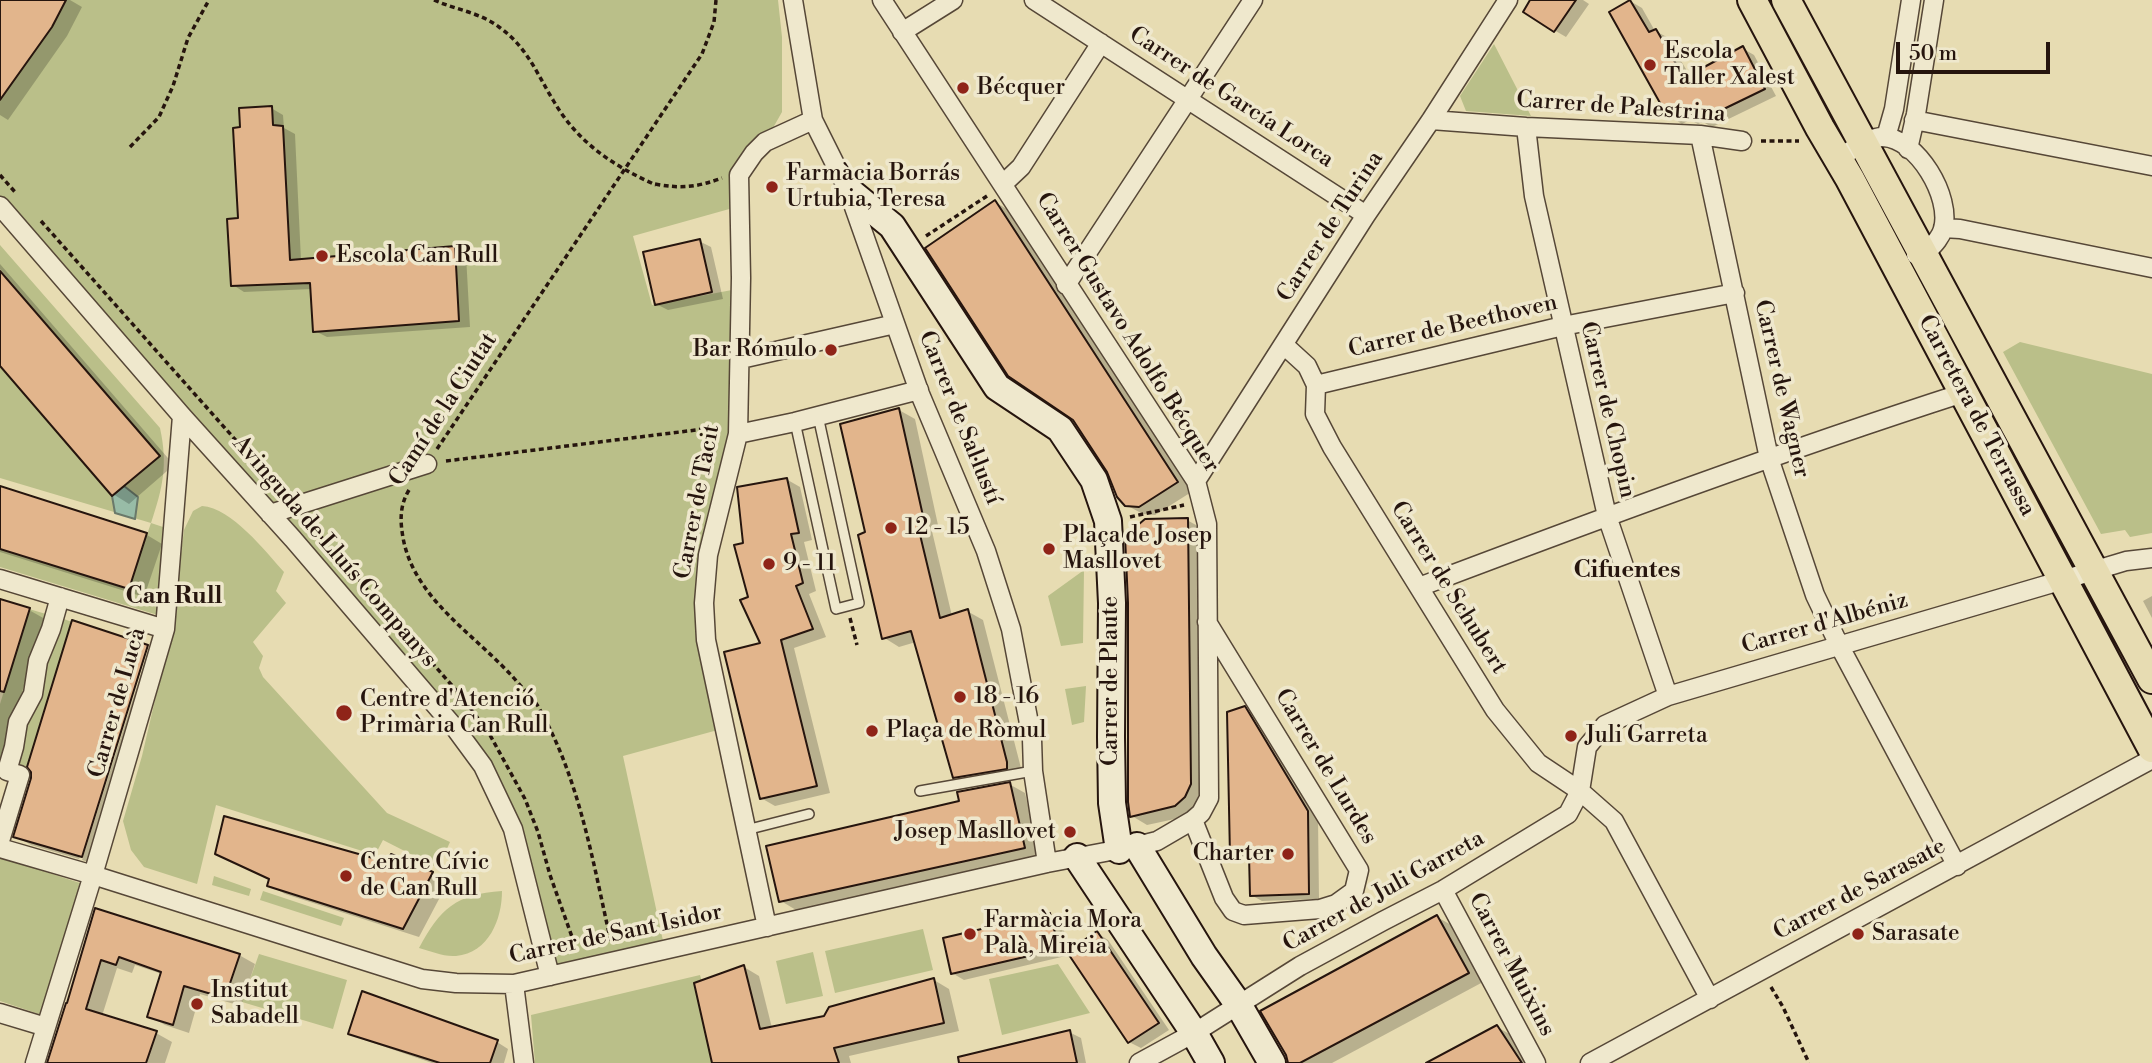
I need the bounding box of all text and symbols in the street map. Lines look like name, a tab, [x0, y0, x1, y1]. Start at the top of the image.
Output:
street label: Carrer de García Lorca	[1124, 22, 1338, 174]
scale bar	[1900, 28, 2054, 72]
place label: Escola Taller Xalest	[1664, 38, 1795, 92]
text: 50 m	[1909, 41, 1957, 67]
marker: Escola Taller Xalest	[1642, 57, 1658, 73]
place label: Bécquer	[977, 74, 1065, 102]
marker: Bécquer	[955, 80, 971, 96]
street label: Carrer de Palestrina	[1515, 87, 1727, 129]
street label: Carrer de Turina	[1272, 147, 1390, 307]
place label: Farmàcia Borrás Urtubia, Teresa	[786, 160, 960, 214]
marker: Farmàcia Borrás Urtubia, Teresa	[764, 179, 780, 195]
street label: Carrer Gustavo Adolfo Bécquer	[1029, 188, 1225, 478]
place label: Escola Can Rull	[336, 242, 498, 270]
marker: Escola Can Rull	[314, 248, 330, 264]
street label: Carrer de Beethoven	[1346, 290, 1560, 364]
street label: Carrer de Wagner	[1747, 297, 1815, 481]
street label: Carretera de Terrassa	[1911, 311, 2041, 521]
street label: Carrer de Chopin	[1573, 319, 1641, 501]
street label: Carrer de Sal·lustí	[912, 327, 1006, 509]
street label: Camí de la Ciutat	[384, 328, 504, 492]
place label: Bar Rómulo	[693, 336, 817, 364]
marker: Bar Rómulo	[823, 342, 839, 358]
street label: Carrer de Tàcit	[669, 422, 727, 582]
street label: Avinguda de Lluís Companys	[226, 431, 442, 673]
street label: Carrer de Schubert	[1384, 497, 1512, 679]
place label: 12 - 15	[905, 514, 970, 542]
marker: 12 - 15	[883, 520, 899, 536]
place label: Plaça de Josep Masllovet	[1063, 522, 1212, 576]
marker: Plaça de Josep Masllovet	[1041, 541, 1057, 557]
place label: 9 - 11	[783, 550, 836, 578]
marker: 9 - 11	[761, 556, 777, 572]
district label: Cifuentes	[1573, 557, 1681, 585]
district label: Can Rull	[126, 583, 222, 611]
street label: Carrer d'Albéniz	[1739, 587, 1911, 661]
street label: Carrer de Plaute	[1097, 596, 1125, 766]
street label: Carrer de Lucà	[83, 625, 153, 781]
place label: 18 - 16	[974, 683, 1039, 711]
street label: Carrer de Lurdes	[1268, 684, 1382, 850]
place label: Centre d'Atenció Primària Can Rull	[360, 686, 548, 740]
marker: 18 - 16	[952, 689, 968, 705]
marker: Centre d'Atenció Primària Can Rull	[334, 703, 354, 723]
place label: Plaça de Ròmul	[886, 717, 1046, 745]
place label: Juli Garreta	[1585, 722, 1708, 750]
marker: Plaça de Ròmul	[864, 723, 880, 739]
marker: Juli Garreta	[1563, 728, 1579, 744]
place label: Josep Masllovet	[895, 818, 1056, 846]
marker: Josep Masllovet	[1062, 824, 1078, 840]
street label: Carrer de Juli Garreta	[1279, 825, 1489, 959]
street label: Carrer de Sarasate	[1769, 833, 1951, 947]
place label: Charter	[1193, 840, 1274, 868]
marker: Charter	[1280, 846, 1296, 862]
place label: Centre Cívic de Can Rull	[360, 849, 489, 903]
marker: Centre Cívic de Can Rull	[338, 868, 354, 884]
street label: Carrer Muixins	[1462, 889, 1560, 1041]
street label: Carrer de Sant Isidor	[507, 899, 725, 971]
place label: Farmàcia Mora Palà, Mireia	[984, 907, 1142, 961]
place label: Sarasate	[1872, 920, 1960, 948]
marker: Farmàcia Mora Palà, Mireia	[962, 926, 978, 942]
marker: Sarasate	[1850, 926, 1866, 942]
place label: Institut Sabadell	[211, 977, 299, 1031]
marker: Institut Sabadell	[189, 996, 205, 1012]

